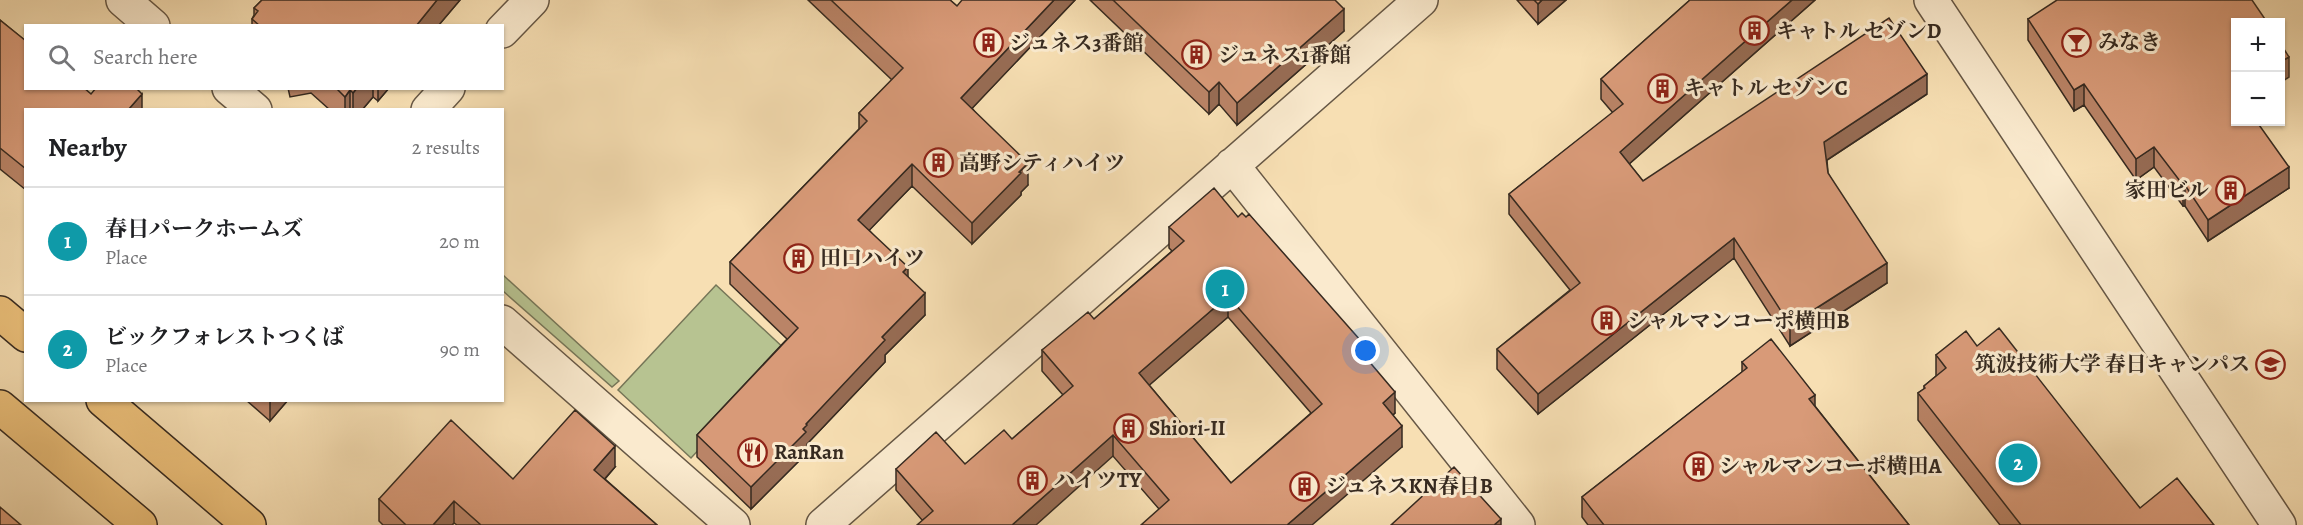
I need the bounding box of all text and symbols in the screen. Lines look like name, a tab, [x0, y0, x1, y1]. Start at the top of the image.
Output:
building icon: キャトル セゾンD	[1739, 15, 1771, 47]
place label: キャトル セゾンD	[1776, 17, 1941, 45]
map controls	[2231, 18, 2285, 126]
button: +	[2231, 18, 2285, 72]
search box	[24, 24, 504, 90]
bar icon: みなき	[2061, 26, 2093, 58]
building icon: ジュネス3番館	[972, 27, 1004, 59]
place label: みなき	[2098, 28, 2161, 56]
place label: ジュネス3番館	[1009, 29, 1144, 57]
building icon: ジュネス1番館	[1181, 39, 1213, 71]
icon: search	[45, 41, 78, 74]
place label: ジュネス1番館	[1218, 41, 1351, 69]
text: Search here	[93, 42, 198, 72]
building icon: キャトル セゾンC	[1647, 72, 1679, 104]
button: −	[2231, 72, 2285, 126]
place label: キャトル セゾンC	[1684, 74, 1848, 102]
text: Nearby	[48, 130, 127, 165]
text: 2 results	[412, 134, 480, 161]
building icon: 高野シティハイツ	[922, 147, 954, 179]
place label: 高野シティハイツ	[959, 149, 1125, 177]
building icon: 家田ビル	[2214, 174, 2246, 206]
place label: 家田ビル	[2125, 176, 2209, 204]
text: 春日パークホームズ	[105, 214, 303, 244]
text: 1	[64, 228, 71, 255]
text: 20 m	[439, 228, 480, 255]
building icon: 田口ハイツ	[783, 242, 815, 274]
text: Place	[105, 244, 147, 271]
place label: 田口ハイツ	[820, 244, 925, 272]
pin: 1	[1206, 266, 1244, 312]
building icon: シャルマンコーポ横田B	[1590, 305, 1622, 337]
place label: シャルマンコーポ横田B	[1627, 307, 1850, 335]
text: ビックフォレストつくば	[105, 322, 344, 352]
text: 2	[63, 336, 72, 363]
text: 90 m	[440, 336, 480, 363]
your location	[1351, 336, 1380, 365]
school or university icon: 筑波技術大学 春日キャンパス	[2255, 348, 2287, 380]
place label: 筑波技術大学 春日キャンパス	[1975, 350, 2250, 378]
text: Place	[105, 352, 147, 379]
building icon: Shiori-II	[1112, 412, 1144, 444]
place label: Shiori-II	[1149, 414, 1226, 442]
restaurant icon: RanRan	[737, 436, 769, 468]
place label: RanRan	[774, 438, 844, 466]
pin: 2	[1998, 440, 2038, 486]
building icon: シャルマンコーポ横田A	[1682, 450, 1714, 482]
place label: シャルマンコーポ横田A	[1719, 452, 1943, 480]
building icon: ハイツTY	[1017, 464, 1049, 496]
place label: ハイツTY	[1054, 466, 1142, 494]
building icon: ジュネスKN春日B	[1288, 470, 1320, 502]
place label: ジュネスKN春日B	[1325, 472, 1493, 500]

